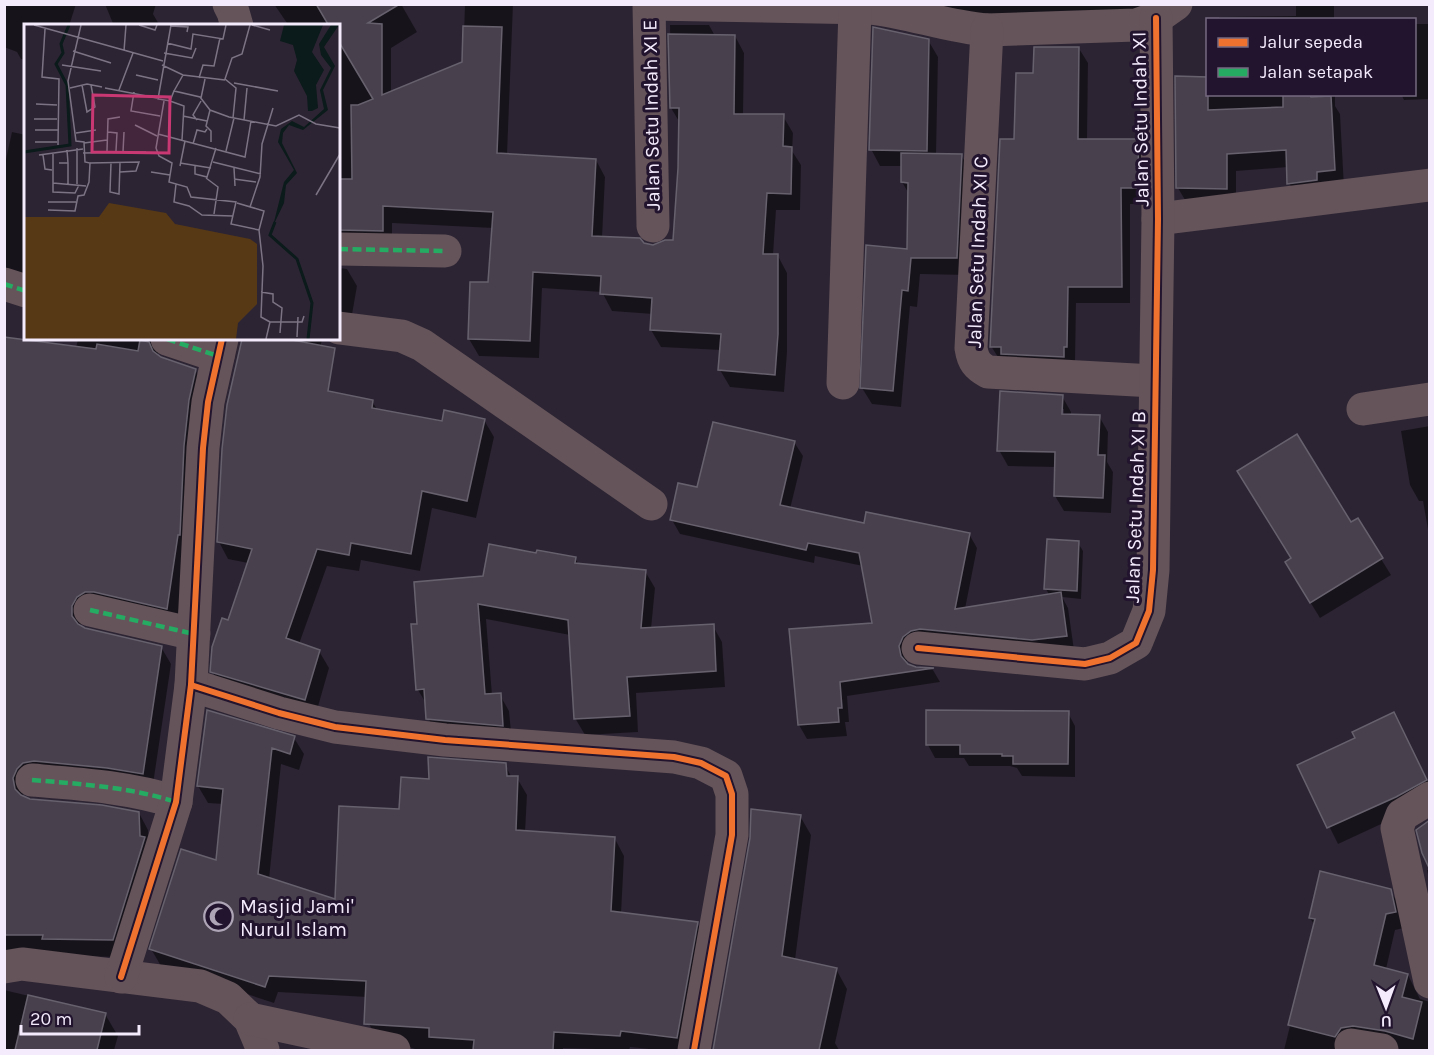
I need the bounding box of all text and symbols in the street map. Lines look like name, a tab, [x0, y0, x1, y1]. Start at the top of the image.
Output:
legend	[1206, 18, 1416, 96]
street label: Jalan Setu Indah XI E	[638, 19, 665, 211]
inset map	[24, 24, 340, 340]
street label: Jalan Setu Indah XI	[1127, 31, 1154, 207]
text: Jalur sepeda	[1260, 31, 1363, 53]
text: Jalan setapak	[1260, 61, 1373, 83]
street label: Jalan Setu Indah XI C	[963, 156, 992, 348]
street label: Jalan Setu Indah XI B	[1121, 411, 1150, 603]
place label: Masjid Jami' Nurul Islam	[240, 895, 354, 941]
mosque icon: Masjid Jami' Nurul Islam	[203, 901, 235, 933]
north arrow	[1356, 977, 1416, 1037]
scale bar	[21, 998, 140, 1036]
text: 20 m	[30, 1008, 72, 1030]
text: U	[1381, 1012, 1392, 1031]

